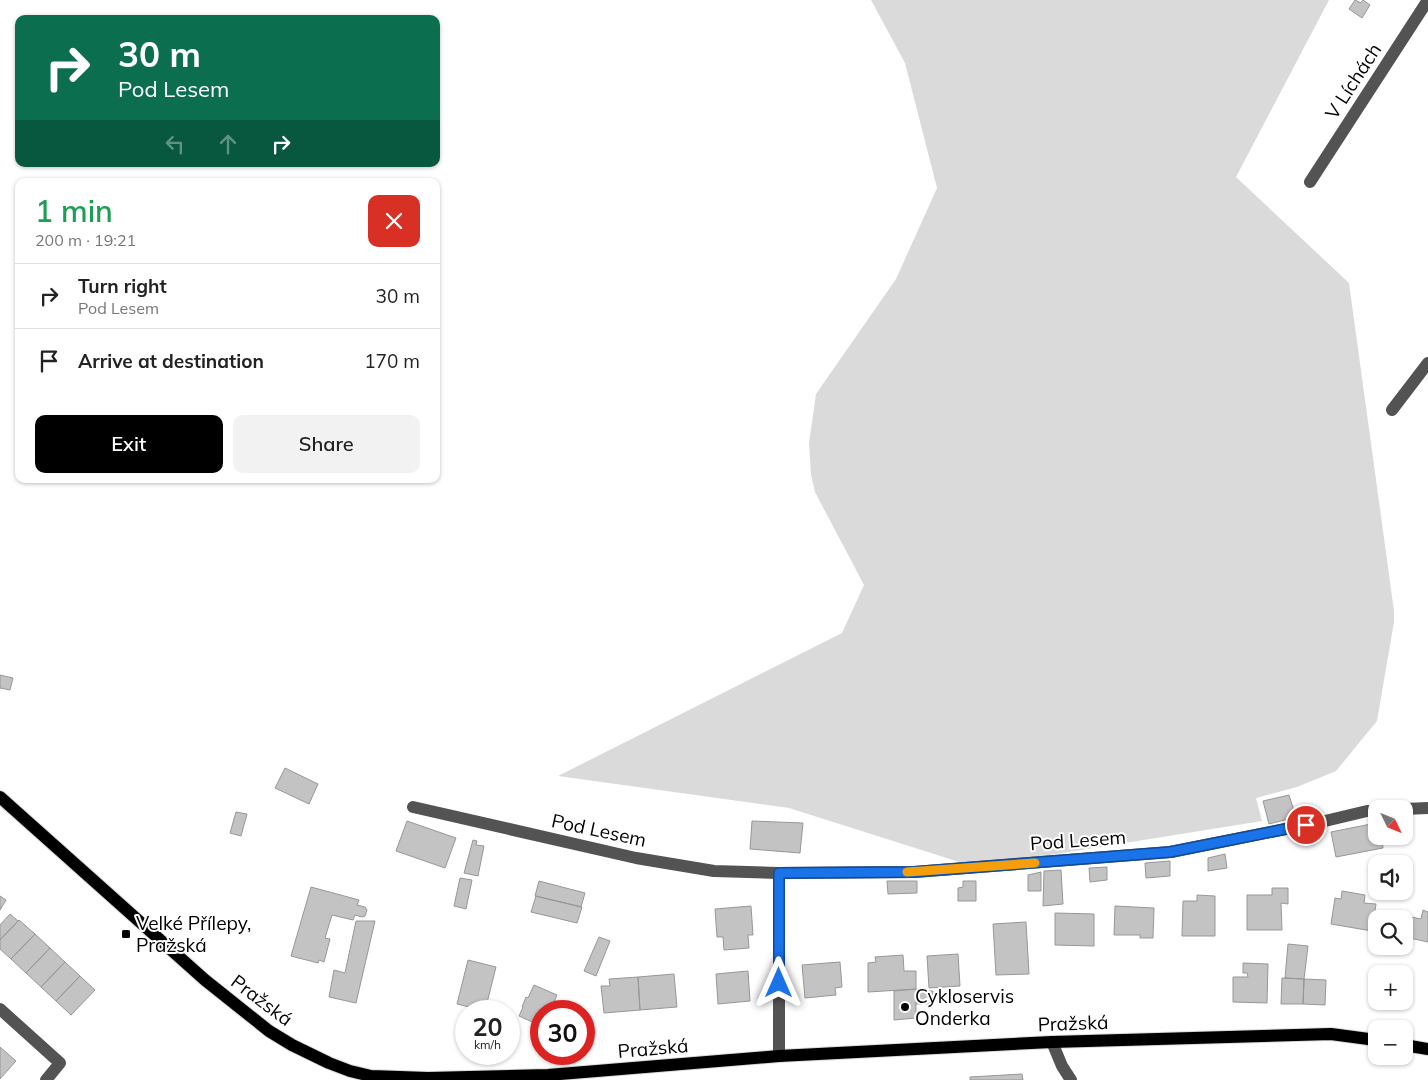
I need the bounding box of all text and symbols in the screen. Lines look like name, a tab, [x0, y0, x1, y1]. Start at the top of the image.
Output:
text: 30 m	[118, 32, 201, 76]
icon: right	[35, 35, 100, 100]
street label: V Líchách	[1320, 39, 1386, 123]
text: Pod Lesem	[118, 75, 229, 103]
icon: left	[161, 130, 189, 158]
icon: ahead	[214, 130, 242, 158]
icon: right	[267, 130, 295, 158]
text: 1 min	[35, 192, 113, 230]
button: close	[368, 195, 420, 247]
text: 200 m · 19:21	[35, 230, 136, 250]
text: Turn right	[78, 274, 167, 298]
icon: right	[35, 282, 63, 310]
text: 30 m	[376, 284, 420, 308]
text: Pod Lesem	[78, 298, 159, 318]
icon: arrive	[35, 347, 63, 375]
text: Arrive at destination	[78, 349, 264, 373]
text: 170 m	[364, 349, 420, 373]
button: Exit	[35, 415, 223, 473]
button: Share	[233, 415, 420, 473]
north arrow	[1368, 800, 1412, 845]
map controls	[1368, 800, 1413, 1065]
pin	[1285, 804, 1327, 846]
street label: Pod Lesem	[549, 808, 649, 852]
icon: arrive	[1292, 811, 1320, 839]
street label: Pod Lesem	[1029, 825, 1127, 855]
button: sound	[1368, 855, 1413, 900]
button: search	[1368, 910, 1413, 955]
place label: Velké Přílepy, Pražská	[136, 911, 251, 957]
marker: Velké Přílepy, Pražská	[120, 928, 132, 940]
position arrow	[752, 956, 804, 1008]
button: +	[1368, 965, 1413, 1010]
street label: Pražská	[227, 969, 297, 1031]
place label: Cykloservis Onderka	[915, 984, 1014, 1030]
speed limit sign: 30	[530, 1000, 595, 1065]
marker: Cykloservis Onderka	[899, 1001, 911, 1013]
street label: Pražská	[1037, 1010, 1109, 1036]
text: 20	[472, 1011, 503, 1042]
button: −	[1368, 1020, 1413, 1065]
street label: Pražská	[617, 1033, 689, 1063]
text: km/h	[474, 1037, 501, 1052]

